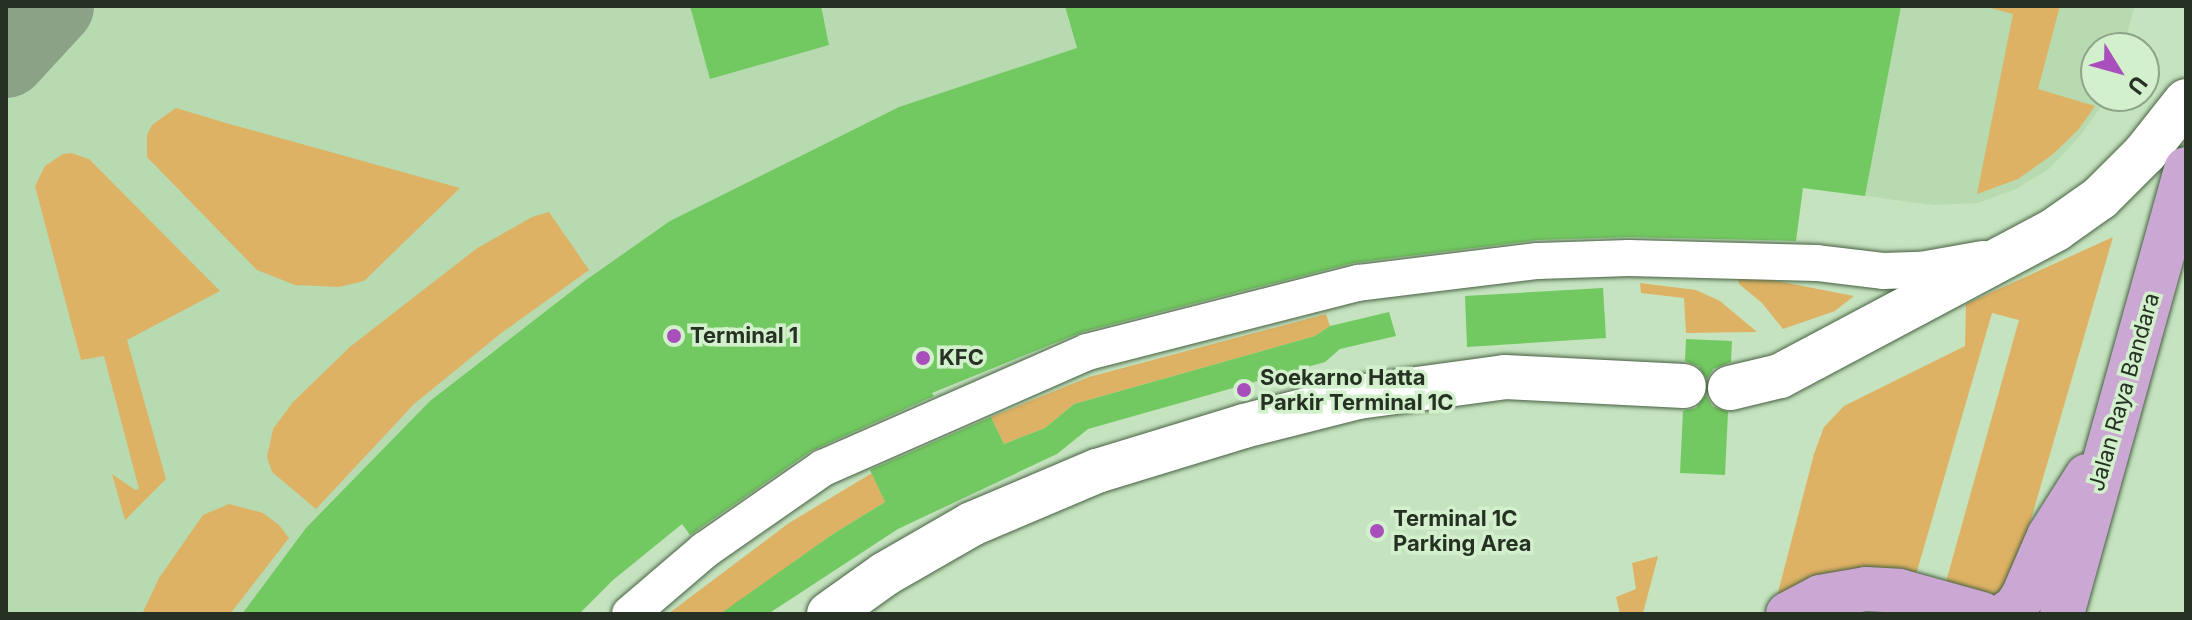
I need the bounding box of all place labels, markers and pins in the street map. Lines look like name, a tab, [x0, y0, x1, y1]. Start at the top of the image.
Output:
place label: Terminal 1	[690, 323, 798, 349]
marker: Terminal 1	[665, 327, 683, 345]
place label: KFC	[939, 345, 984, 371]
marker: KFC	[914, 349, 932, 367]
place label: Soekarno Hatta Parkir Terminal 1C	[1260, 364, 1454, 416]
marker: Soekarno Hatta Parkir Terminal 1C	[1235, 381, 1253, 399]
place label: Terminal 1C Parking Area	[1393, 505, 1532, 556]
marker: Terminal 1C Parking Area	[1368, 522, 1386, 540]

